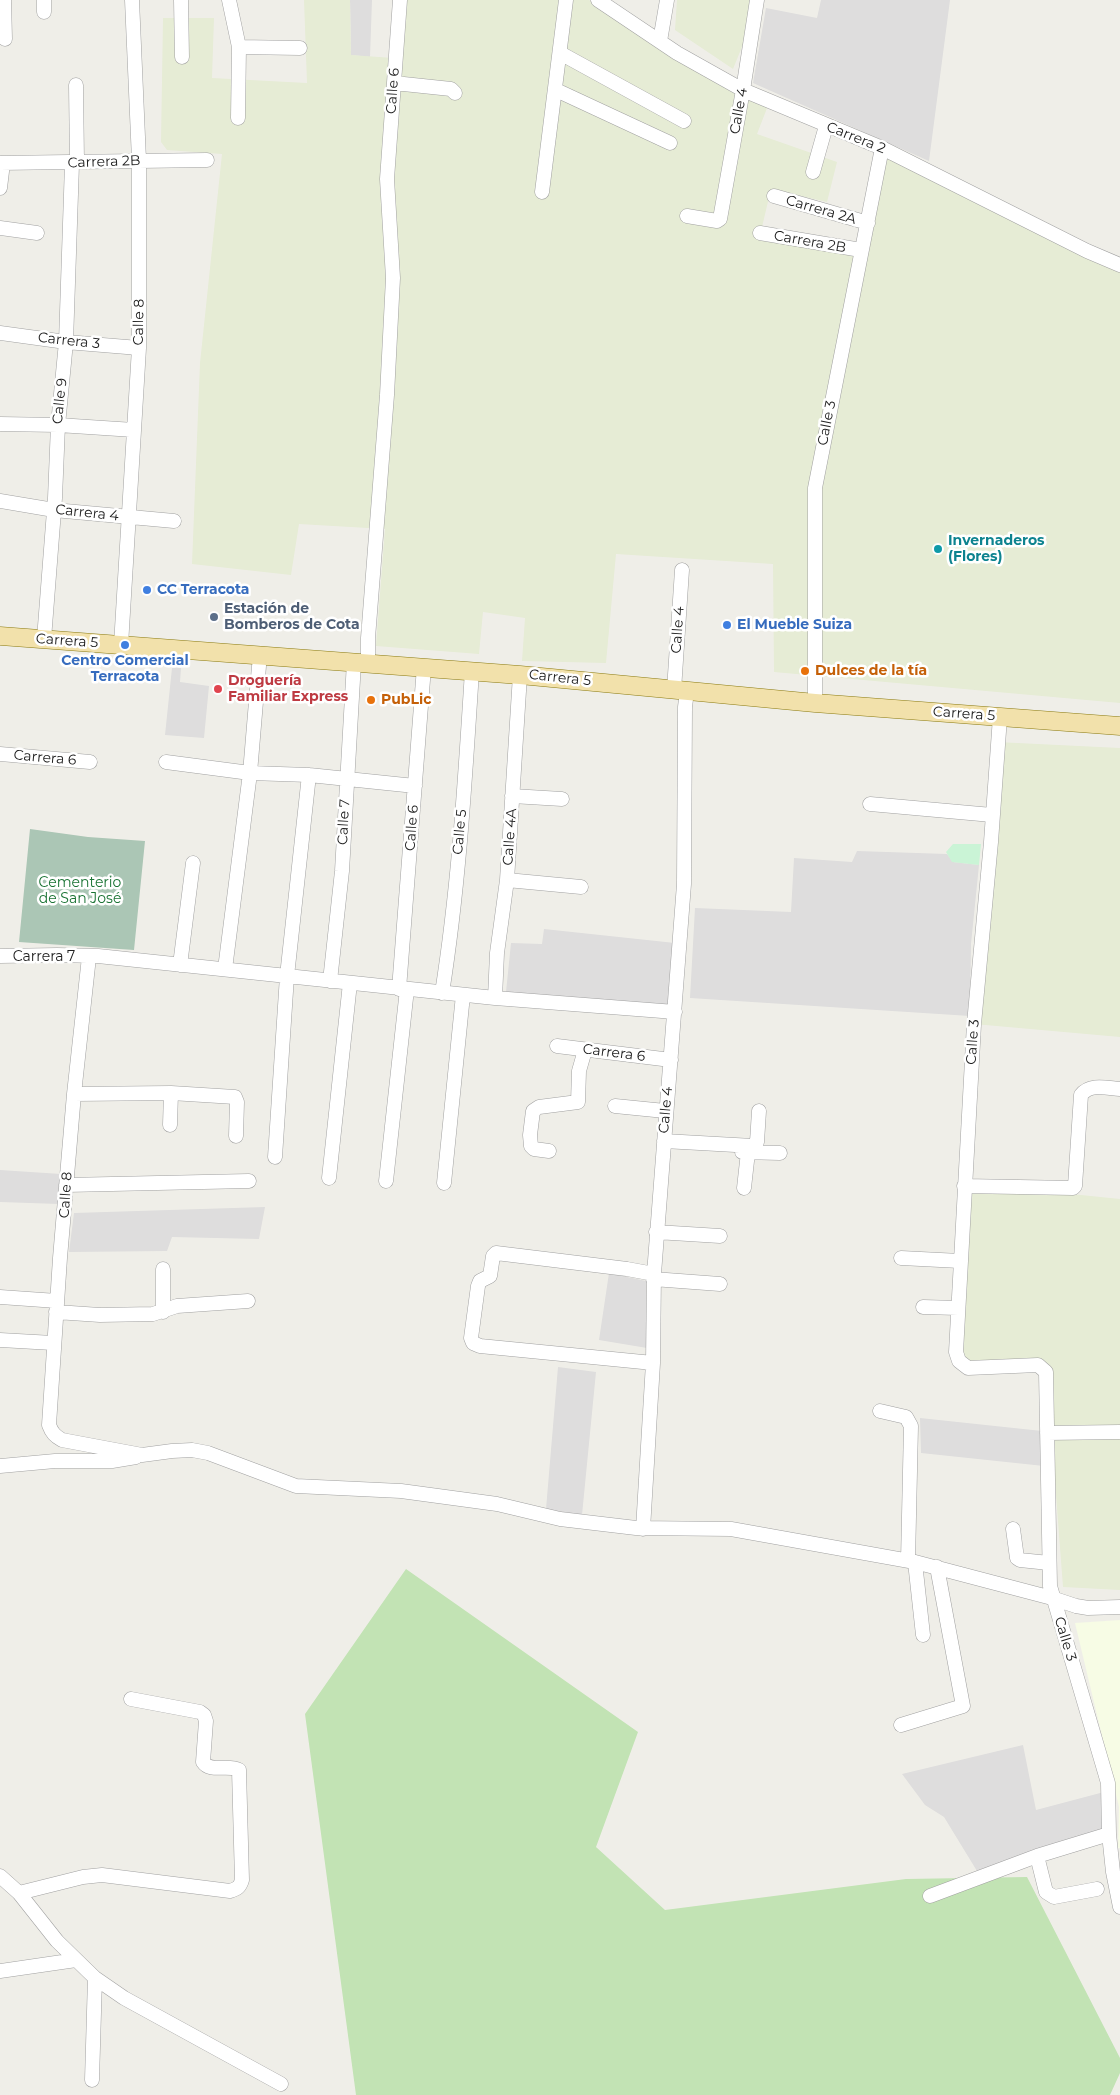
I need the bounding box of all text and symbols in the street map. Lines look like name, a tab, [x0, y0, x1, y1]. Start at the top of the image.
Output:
street label: Calle 6	[383, 67, 403, 115]
street label: Calle 4	[727, 86, 751, 136]
street label: Carrera 2	[824, 119, 888, 157]
street label: Carrera 2B	[67, 152, 141, 172]
street label: Carrera 2A	[784, 192, 858, 228]
street label: Carrera 2B	[773, 227, 847, 257]
street label: Calle 8	[130, 299, 148, 345]
street label: Carrera 3	[37, 329, 101, 353]
street label: Calle 9	[49, 377, 71, 425]
street label: Calle 3	[814, 399, 840, 447]
street label: Carrera 4	[54, 501, 120, 525]
place label: Invernaderos (Flores)	[948, 533, 1045, 566]
marker: Invernaderos (Flores)	[932, 543, 944, 555]
place label: CC Terracota	[157, 582, 250, 598]
marker: CC Terracota	[141, 584, 153, 596]
place label: Estación de Bomberos de Cota	[224, 601, 360, 634]
street label: Calle 4	[668, 606, 688, 654]
marker: Estación de Bomberos de Cota	[208, 611, 220, 623]
place label: El Mueble Suiza	[737, 617, 852, 633]
marker: El Mueble Suiza	[721, 619, 733, 631]
street label: Carrera 5	[35, 630, 99, 652]
marker: Centro Comercial Terracota	[119, 639, 131, 651]
place label: Centro Comercial Terracota	[61, 653, 189, 686]
place label: Dulces de la tía	[815, 663, 927, 679]
marker: Dulces de la tía	[799, 665, 811, 677]
street label: Carrera 5	[528, 666, 592, 690]
place label: Droguería Familiar Express	[228, 673, 348, 706]
marker: Droguería Familiar Express	[212, 683, 224, 695]
place label: PubLic	[381, 692, 431, 708]
marker: PubLic	[365, 694, 377, 706]
street label: Carrera 5	[932, 703, 996, 725]
street label: Carrera 6	[13, 747, 77, 769]
street label: Calle 7	[334, 799, 354, 845]
street label: Calle 6	[402, 804, 422, 852]
street label: Calle 4A	[500, 808, 520, 866]
street label: Calle 5	[450, 809, 470, 855]
park label: Cementerio de San José	[39, 875, 121, 908]
street label: Carrera 7	[13, 949, 75, 965]
street label: Calle 3	[963, 1019, 983, 1065]
street label: Carrera 6	[582, 1041, 646, 1065]
street label: Calle 4	[656, 1086, 676, 1134]
street label: Calle 8	[56, 1171, 76, 1219]
street label: Calle 3	[1050, 1615, 1080, 1663]

